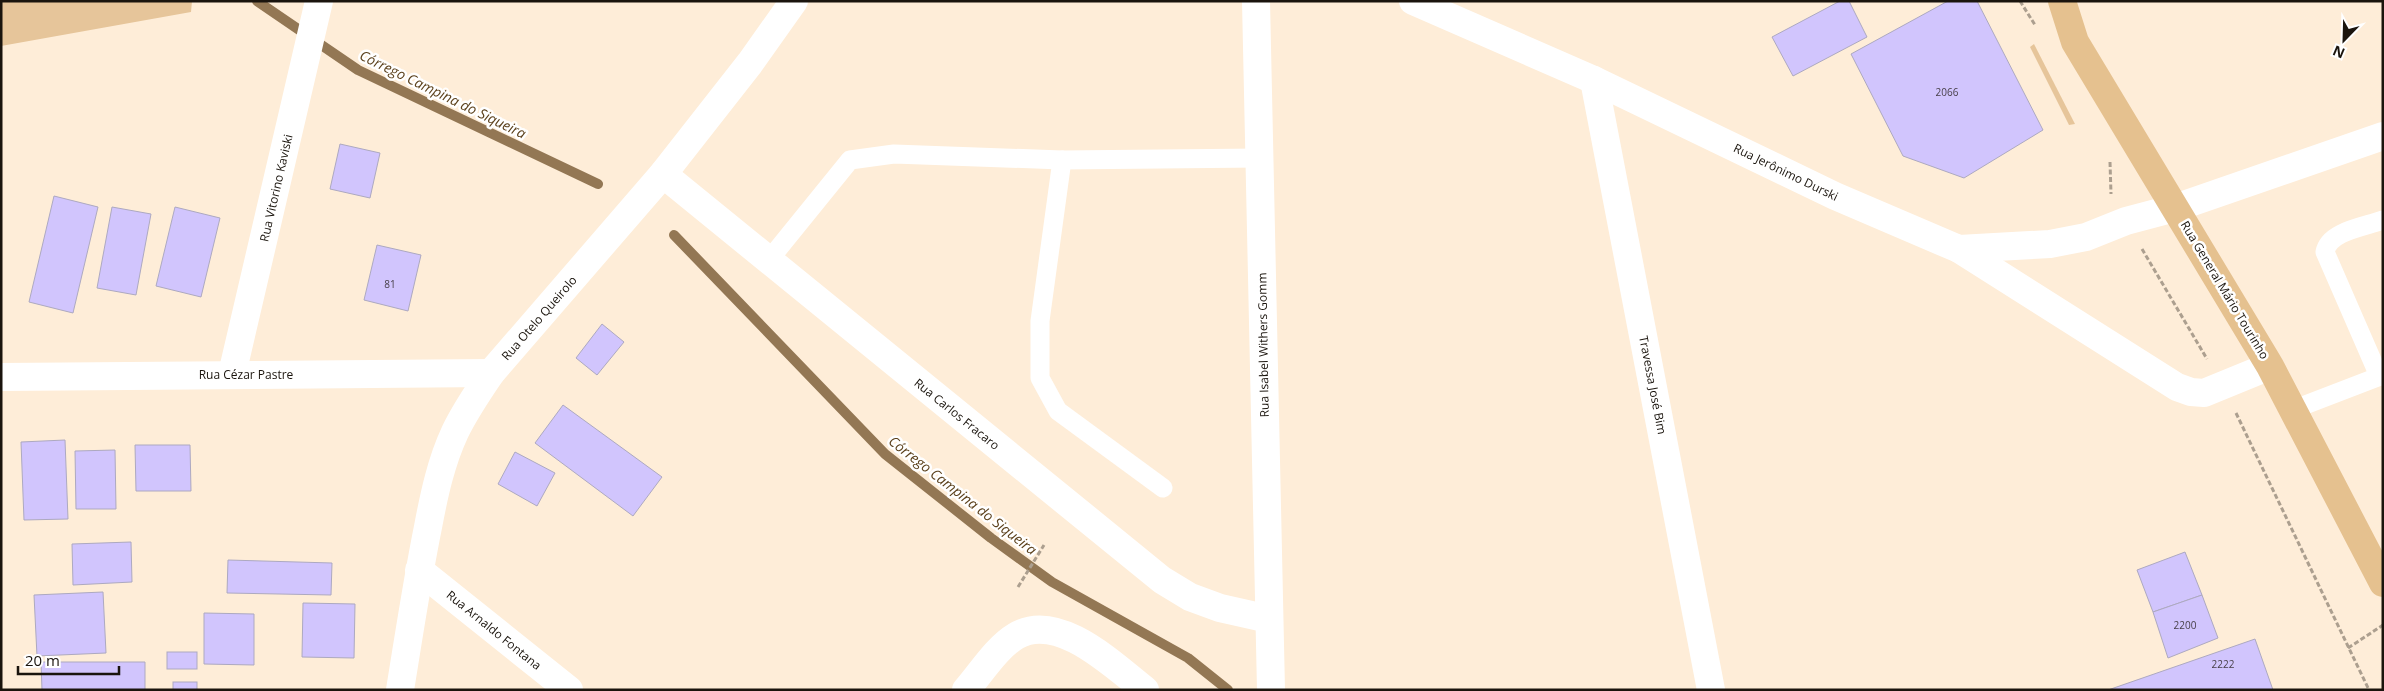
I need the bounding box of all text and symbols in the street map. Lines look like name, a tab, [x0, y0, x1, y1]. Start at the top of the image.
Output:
north arrow	[2319, 15, 2369, 65]
text: N	[2330, 41, 2348, 63]
water label: Córrego Campina do Siqueira	[357, 45, 529, 143]
house number: 2066	[1936, 85, 1959, 99]
street label: Rua Vitorino Kaviski	[255, 133, 297, 243]
street label: Rua Jerônimo Durski	[1731, 139, 1841, 205]
street label: Rua General Mário Tourinho	[2177, 218, 2273, 362]
street label: Rua Otelo Queirolo	[497, 272, 581, 364]
street label: Rua Isabel Withers Gomm	[1253, 272, 1273, 418]
house number: 81	[384, 277, 396, 291]
street label: Travessa José Bim	[1635, 334, 1671, 436]
street label: Rua Cézar Pastre	[199, 366, 294, 383]
street label: Rua Carlos Fracaro	[911, 374, 1003, 454]
water label: Córrego Campina do Siqueira	[885, 431, 1041, 559]
street label: Rua Arnaldo Fontana	[443, 586, 545, 674]
house number: 2200	[2174, 618, 2197, 632]
scale bar	[18, 644, 119, 676]
text: 20 m	[25, 650, 60, 670]
house number: 2222	[2212, 657, 2235, 671]

